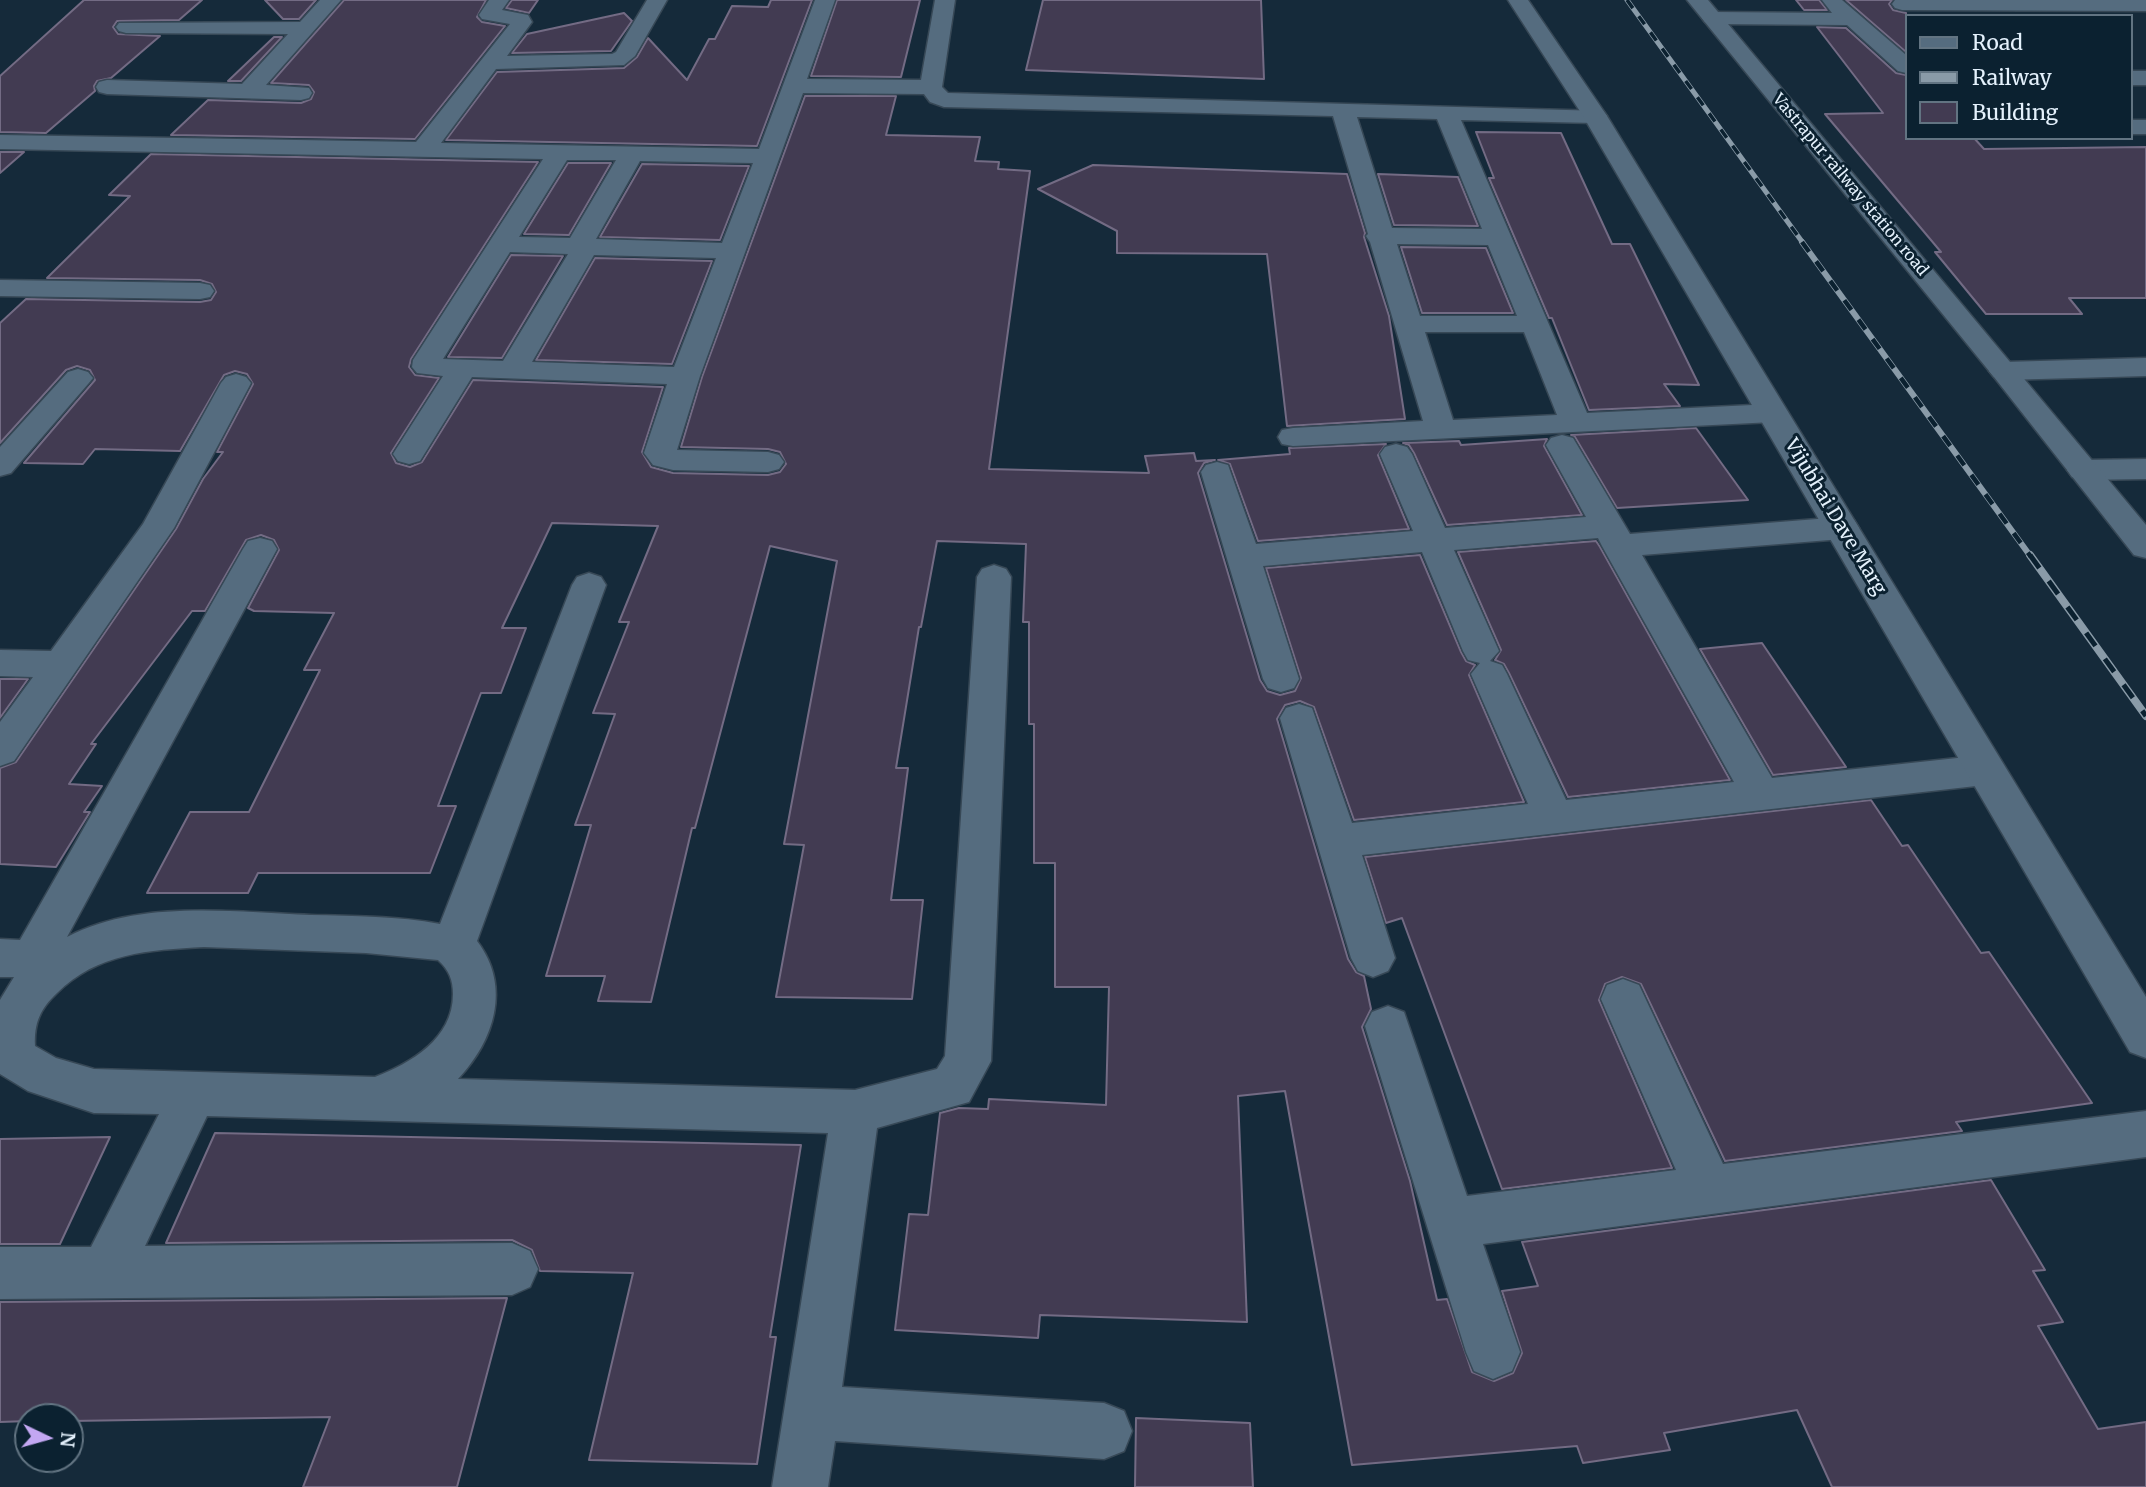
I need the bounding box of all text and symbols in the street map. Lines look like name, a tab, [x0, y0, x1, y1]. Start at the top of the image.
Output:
legend	[1904, 14, 2132, 140]
text: Road	[1972, 29, 2023, 56]
text: Railway	[1972, 64, 2052, 91]
street label: Vastrapur railway station road	[1768, 90, 1932, 280]
text: Building	[1972, 99, 2058, 126]
street label: Vijubhai Dave Marg	[1779, 435, 1891, 599]
north arrow	[14, 1403, 84, 1473]
text: N	[55, 1431, 81, 1448]

